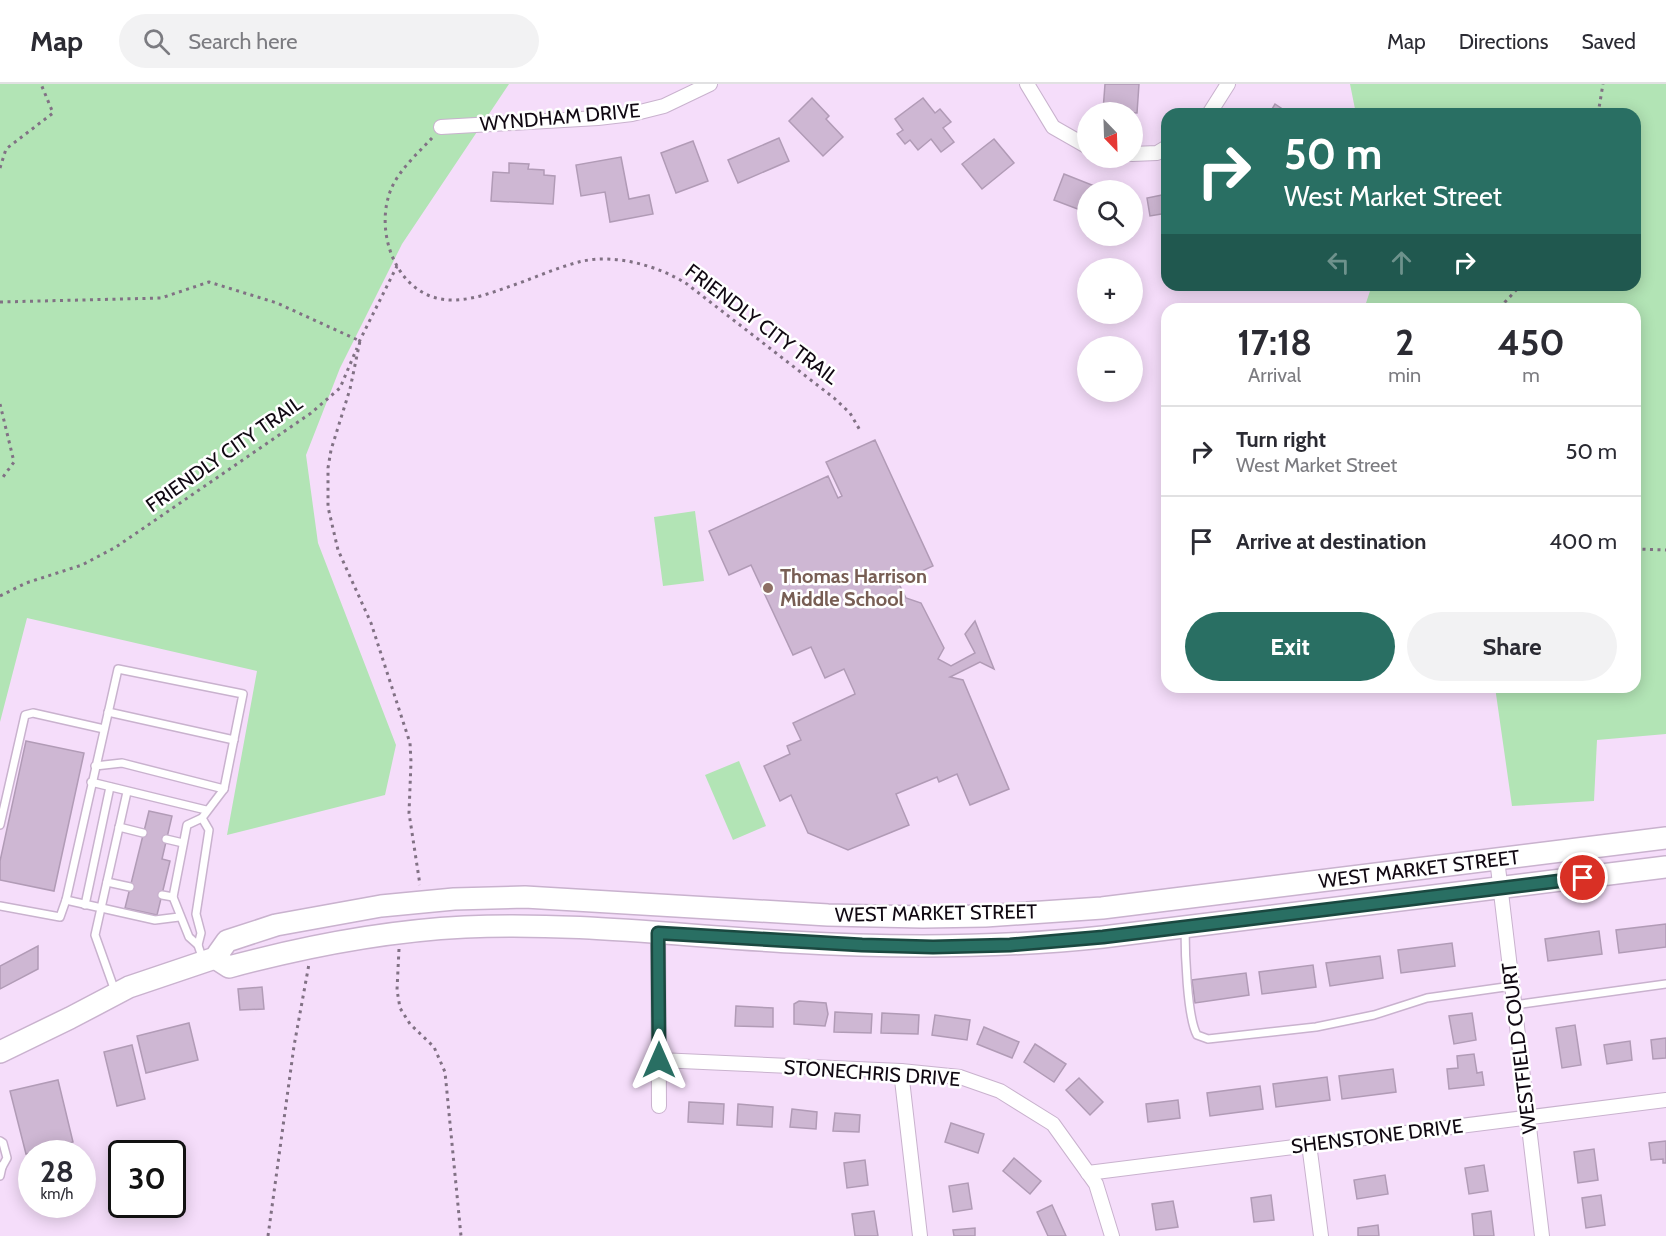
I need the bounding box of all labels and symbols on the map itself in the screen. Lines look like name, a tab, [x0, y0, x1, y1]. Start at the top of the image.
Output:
street label: WYNDHAM DRIVE	[479, 98, 641, 136]
north arrow	[1077, 102, 1143, 168]
street label: FRIENDLY CITY TRAIL	[681, 259, 843, 389]
street label: FRIENDLY CITY TRAIL	[141, 391, 307, 517]
place label: Thomas Harrison Middle School	[780, 564, 927, 611]
marker: Thomas Harrison Middle School	[761, 581, 775, 595]
street label: WEST MARKET STREET	[1317, 845, 1521, 893]
pin	[1557, 852, 1608, 903]
street label: WEST MARKET STREET	[835, 899, 1038, 927]
street label: WESTFIELD COURT	[1497, 961, 1541, 1135]
position arrow	[627, 1028, 691, 1092]
street label: STONECHRIS DRIVE	[783, 1055, 961, 1091]
street label: SHENSTONE DRIVE	[1290, 1114, 1464, 1158]
speed limit sign: 30	[108, 1140, 186, 1218]

